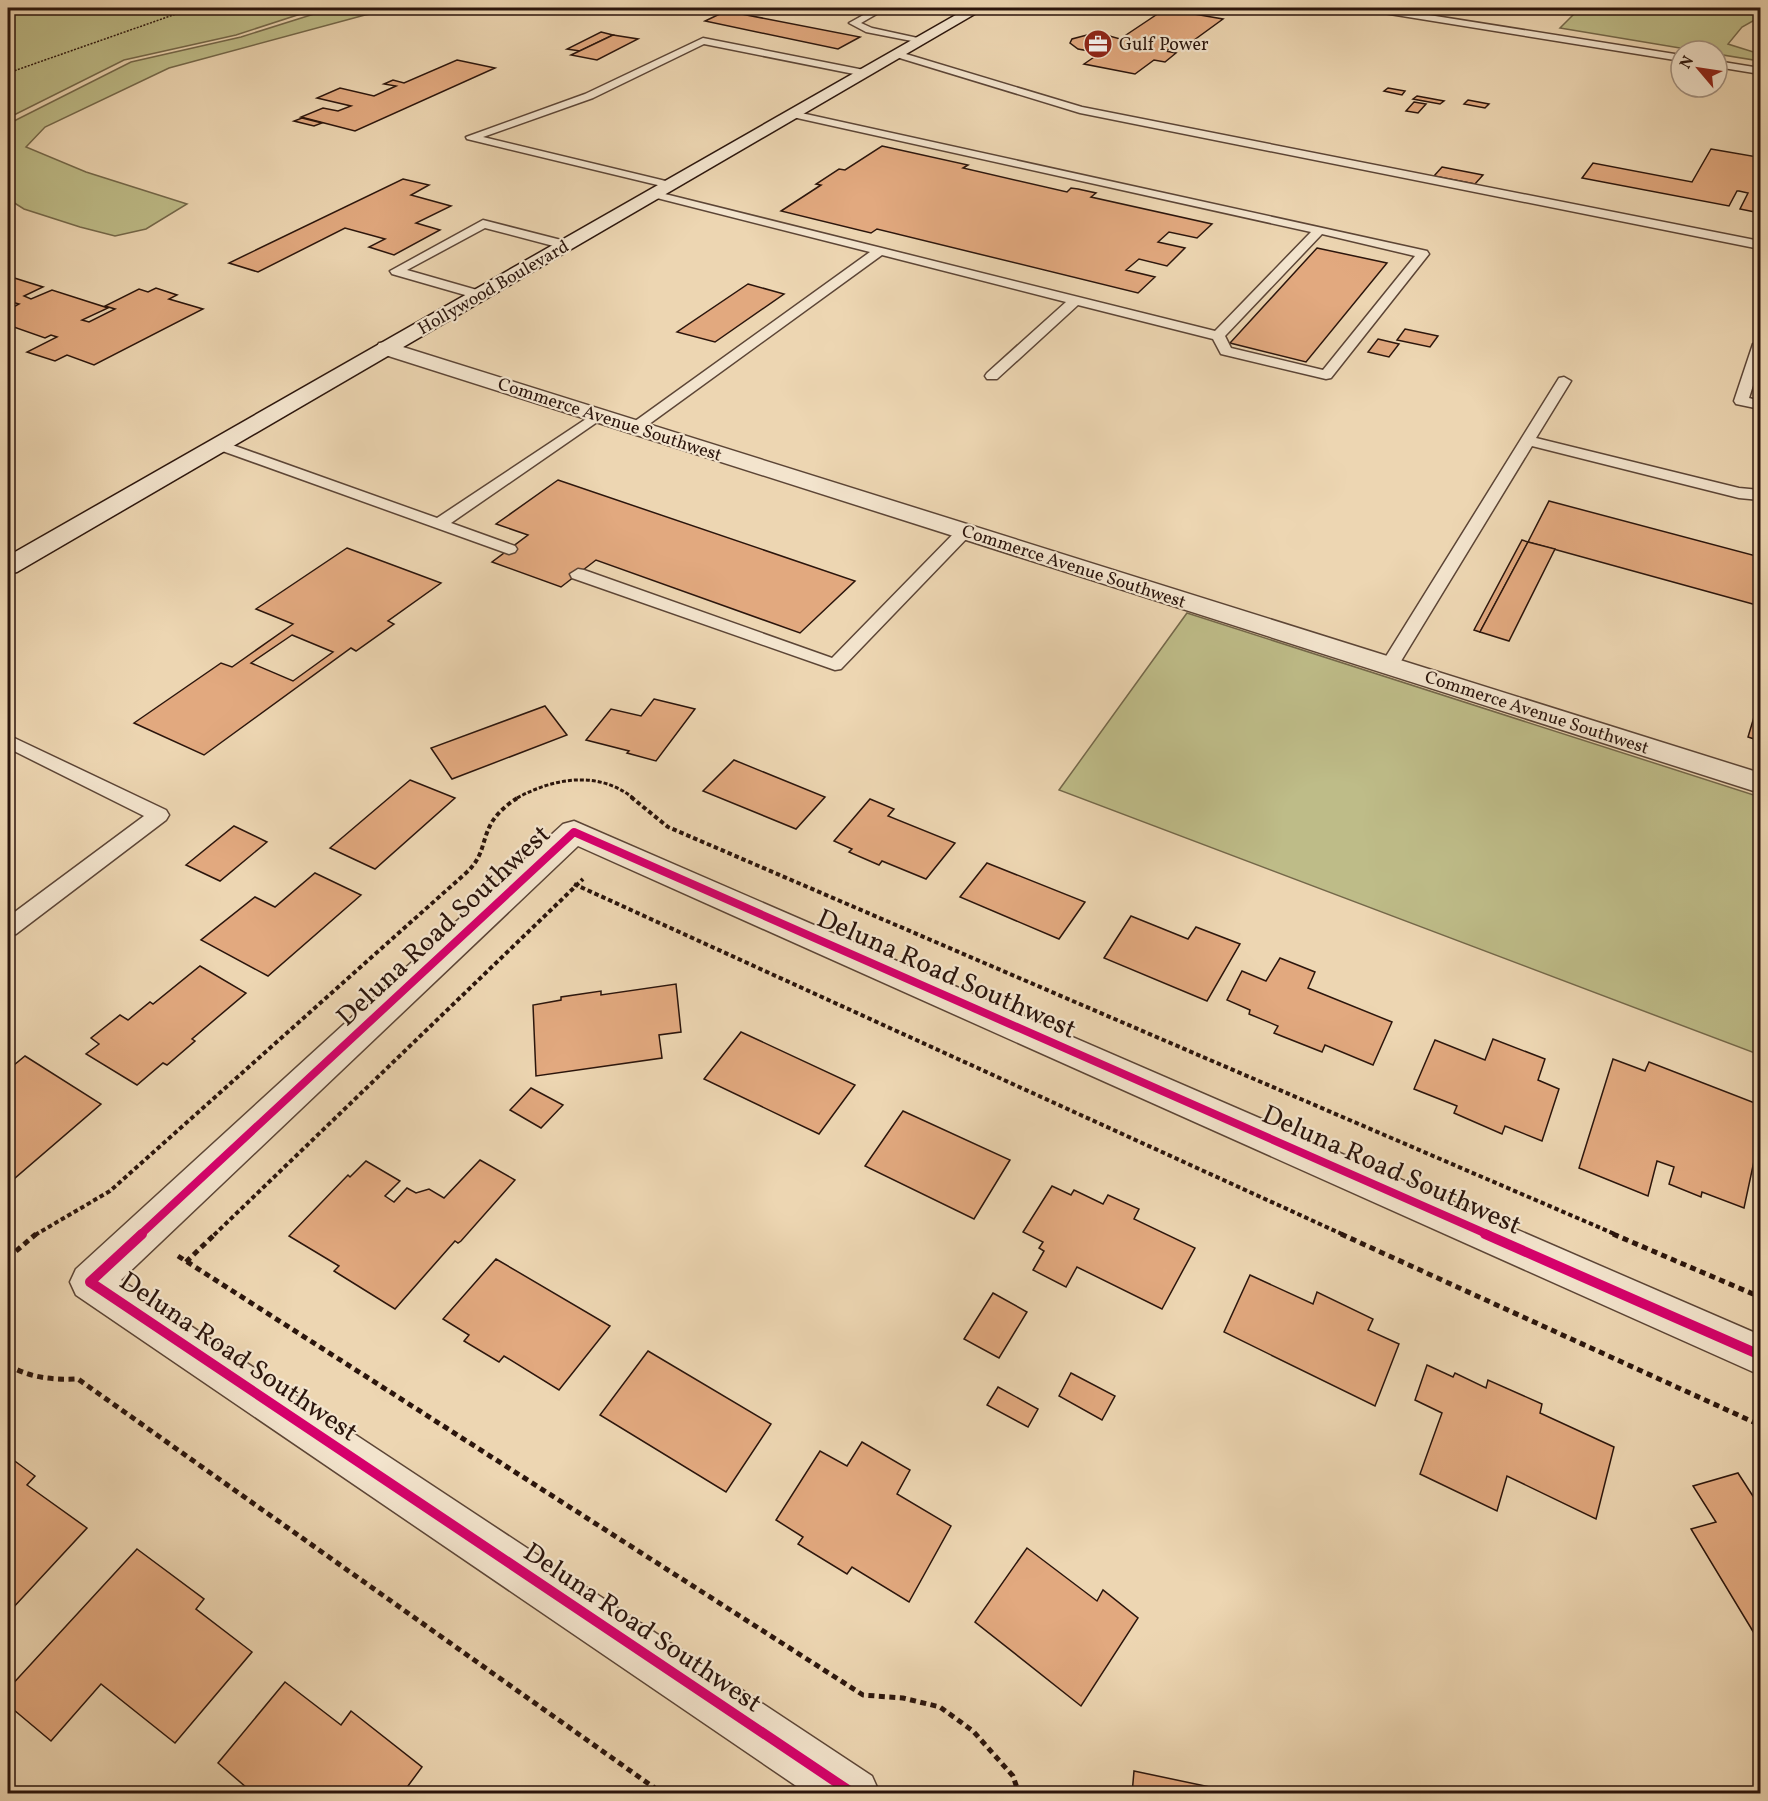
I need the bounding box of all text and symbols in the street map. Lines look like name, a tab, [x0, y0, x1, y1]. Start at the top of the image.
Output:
office icon: Gulf Power	[1082, 28, 1114, 60]
place label: Gulf Power	[1119, 33, 1209, 58]
north arrow	[1669, 39, 1729, 99]
text: N	[1675, 52, 1700, 73]
street label: Hollywood Boulevard	[413, 235, 574, 342]
street label: Commerce Avenue Southwest	[494, 372, 725, 469]
street label: Commerce Avenue Southwest	[958, 519, 1189, 616]
street label: Commerce Avenue Southwest	[1421, 665, 1652, 762]
street label: Deluna Road Southwest	[329, 817, 560, 1036]
street label: Deluna Road Southwest	[810, 900, 1082, 1049]
street label: Deluna Road Southwest	[1255, 1096, 1527, 1245]
street label: Deluna Road Southwest	[111, 1263, 365, 1452]
street label: Deluna Road Southwest	[515, 1534, 769, 1723]

